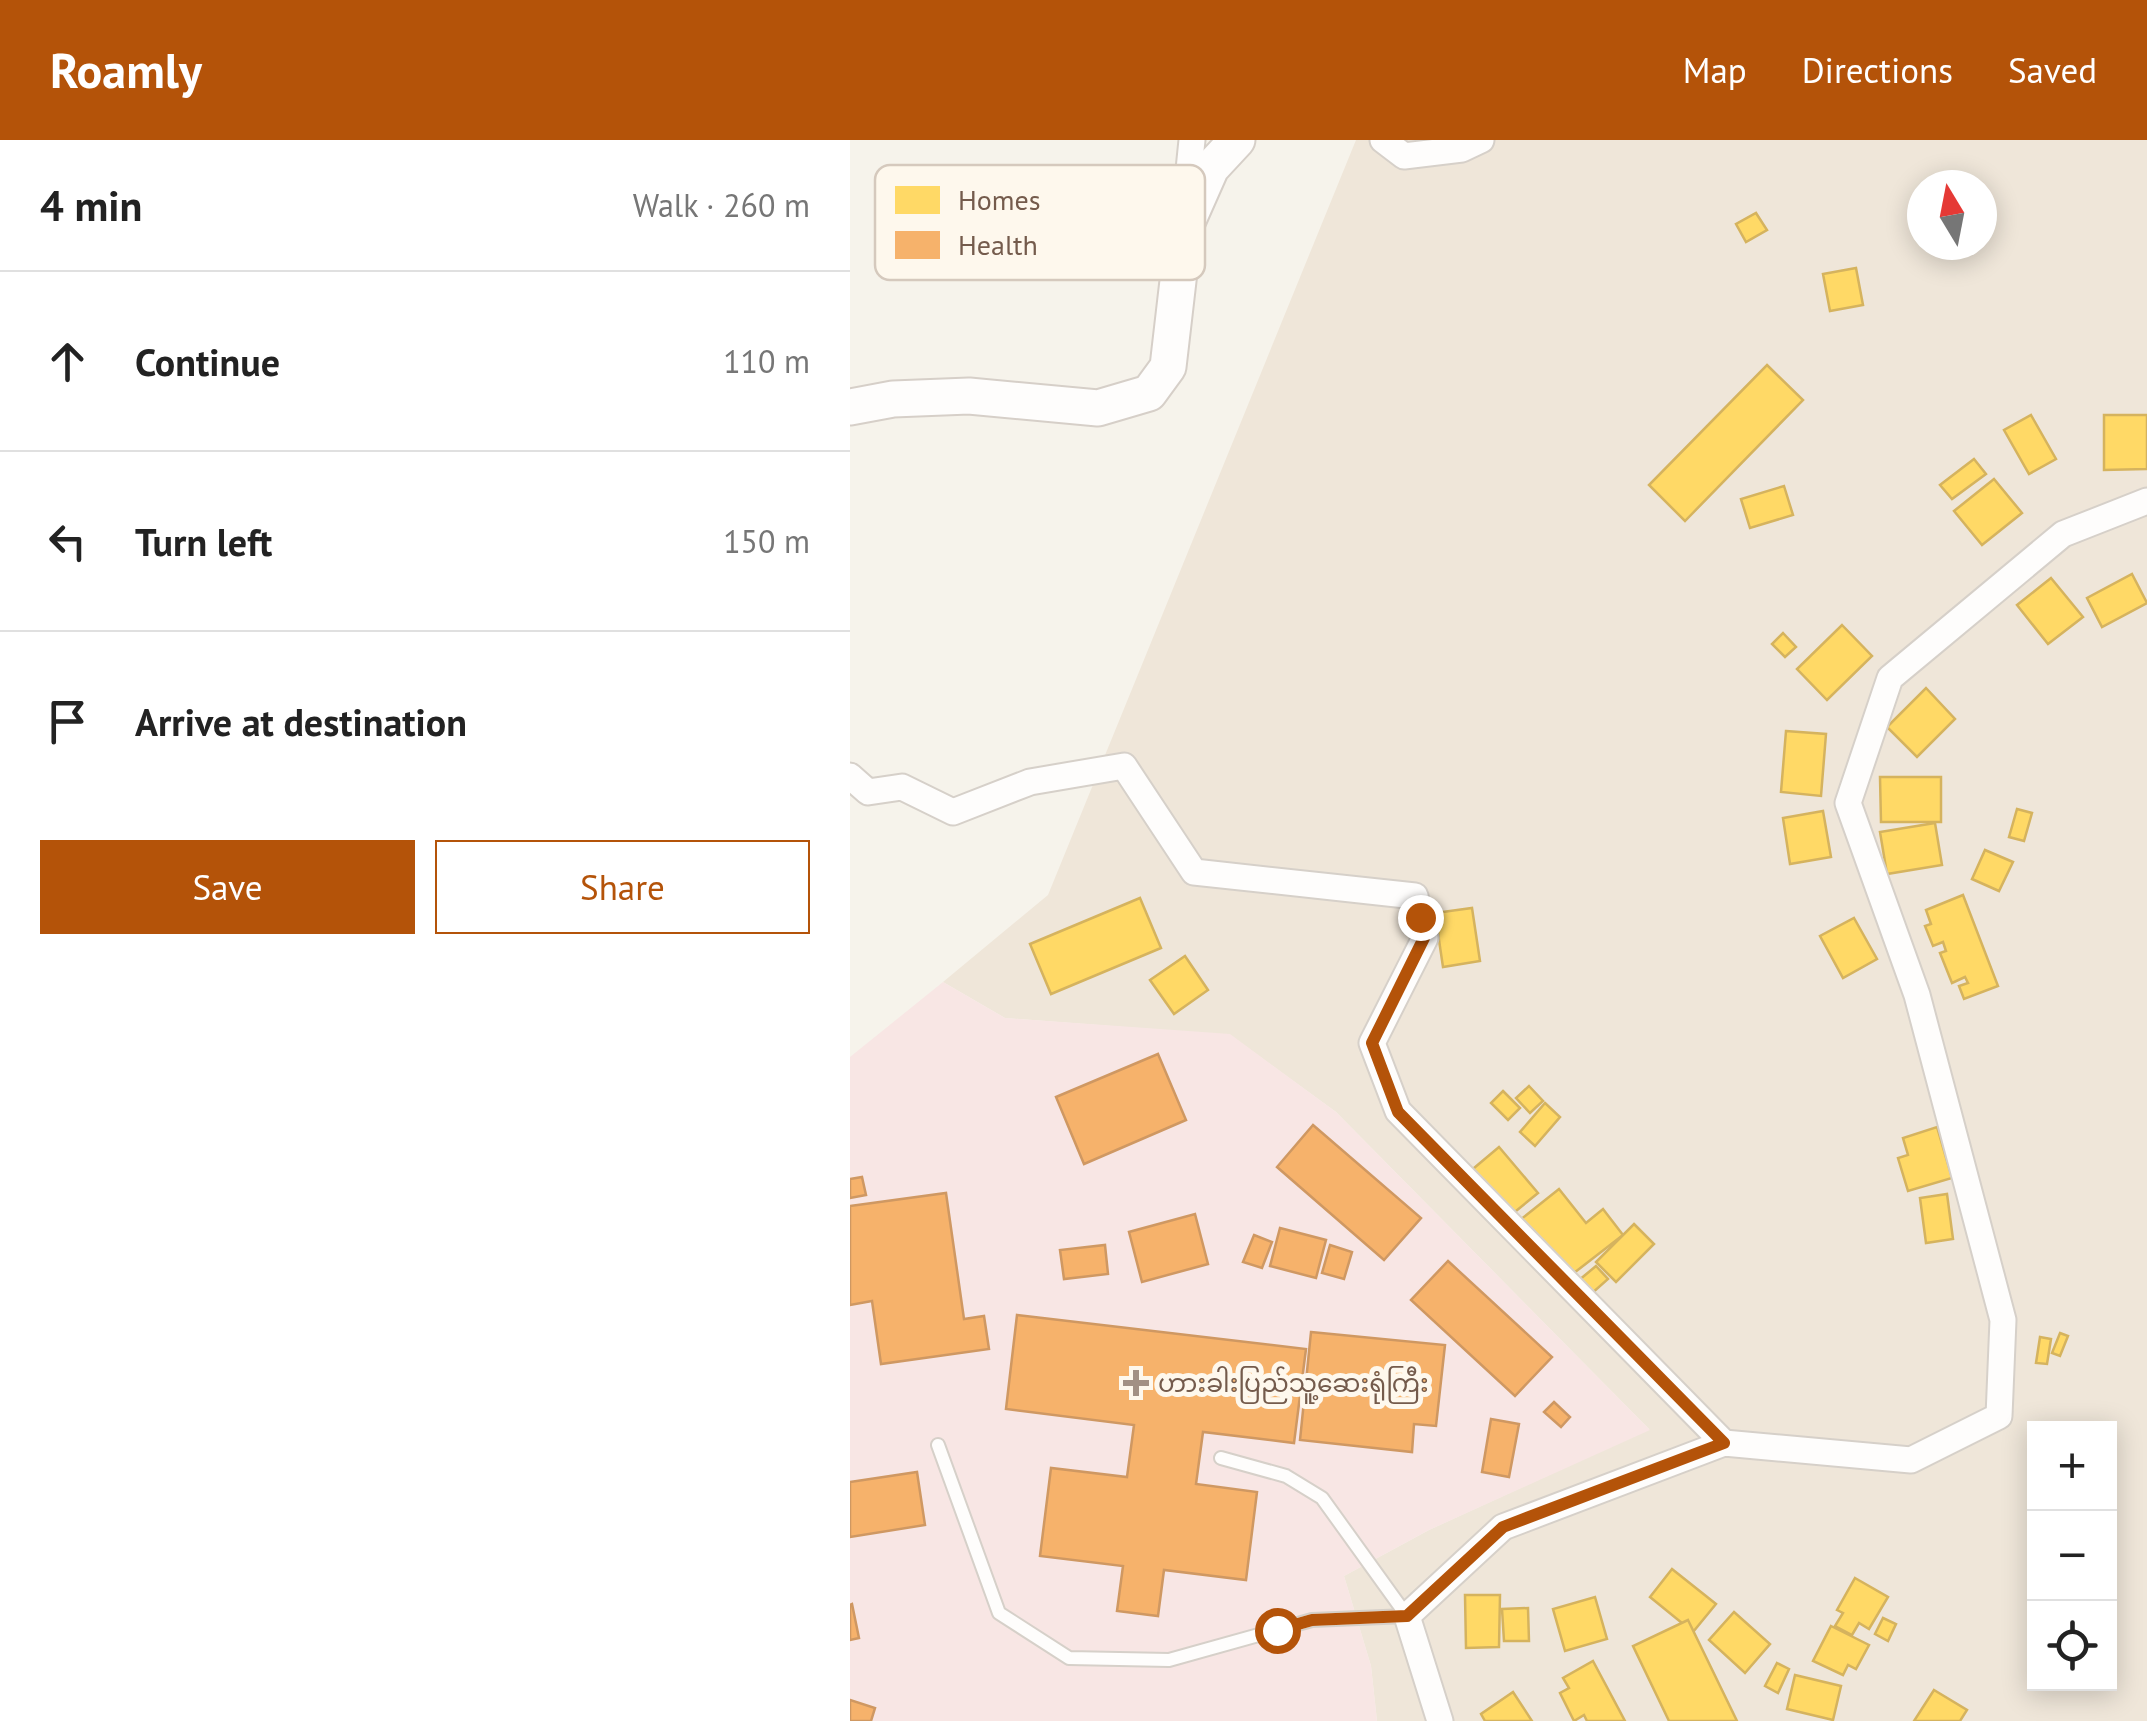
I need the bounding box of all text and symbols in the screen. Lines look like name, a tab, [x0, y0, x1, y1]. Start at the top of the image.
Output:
text: Roamly	[50, 39, 202, 101]
text: Map	[1683, 47, 1747, 93]
text: Directions	[1802, 47, 1953, 93]
text: Saved	[2008, 47, 2097, 93]
legend	[875, 165, 1205, 280]
north arrow	[1907, 170, 1997, 260]
text: 4 min	[40, 178, 142, 233]
text: Homes	[958, 181, 1041, 218]
text: Walk · 260 m	[633, 184, 810, 226]
text: Health	[958, 226, 1038, 263]
icon: ahead	[40, 334, 95, 389]
text: Continue	[135, 337, 280, 386]
text: 110 m	[723, 340, 810, 382]
icon: left	[40, 514, 95, 569]
text: Turn left	[135, 517, 272, 566]
text: 150 m	[723, 520, 810, 562]
icon: arrive	[40, 694, 95, 749]
text: Arrive at destination	[135, 697, 467, 746]
button: Save	[40, 840, 415, 934]
button: Share	[435, 840, 810, 934]
route end	[1398, 895, 1444, 941]
place label: ဟားခါးပြည်သူ့ဆေးရုံကြီး	[1158, 1366, 1429, 1404]
marker: ဟားခါးပြည်သူ့ဆေးရုံကြီး	[1123, 1370, 1149, 1396]
map controls	[2027, 1421, 2117, 1691]
button: +	[2027, 1421, 2117, 1511]
button: −	[2027, 1511, 2117, 1601]
button: locate	[2027, 1601, 2117, 1691]
route start	[1255, 1608, 1301, 1654]

